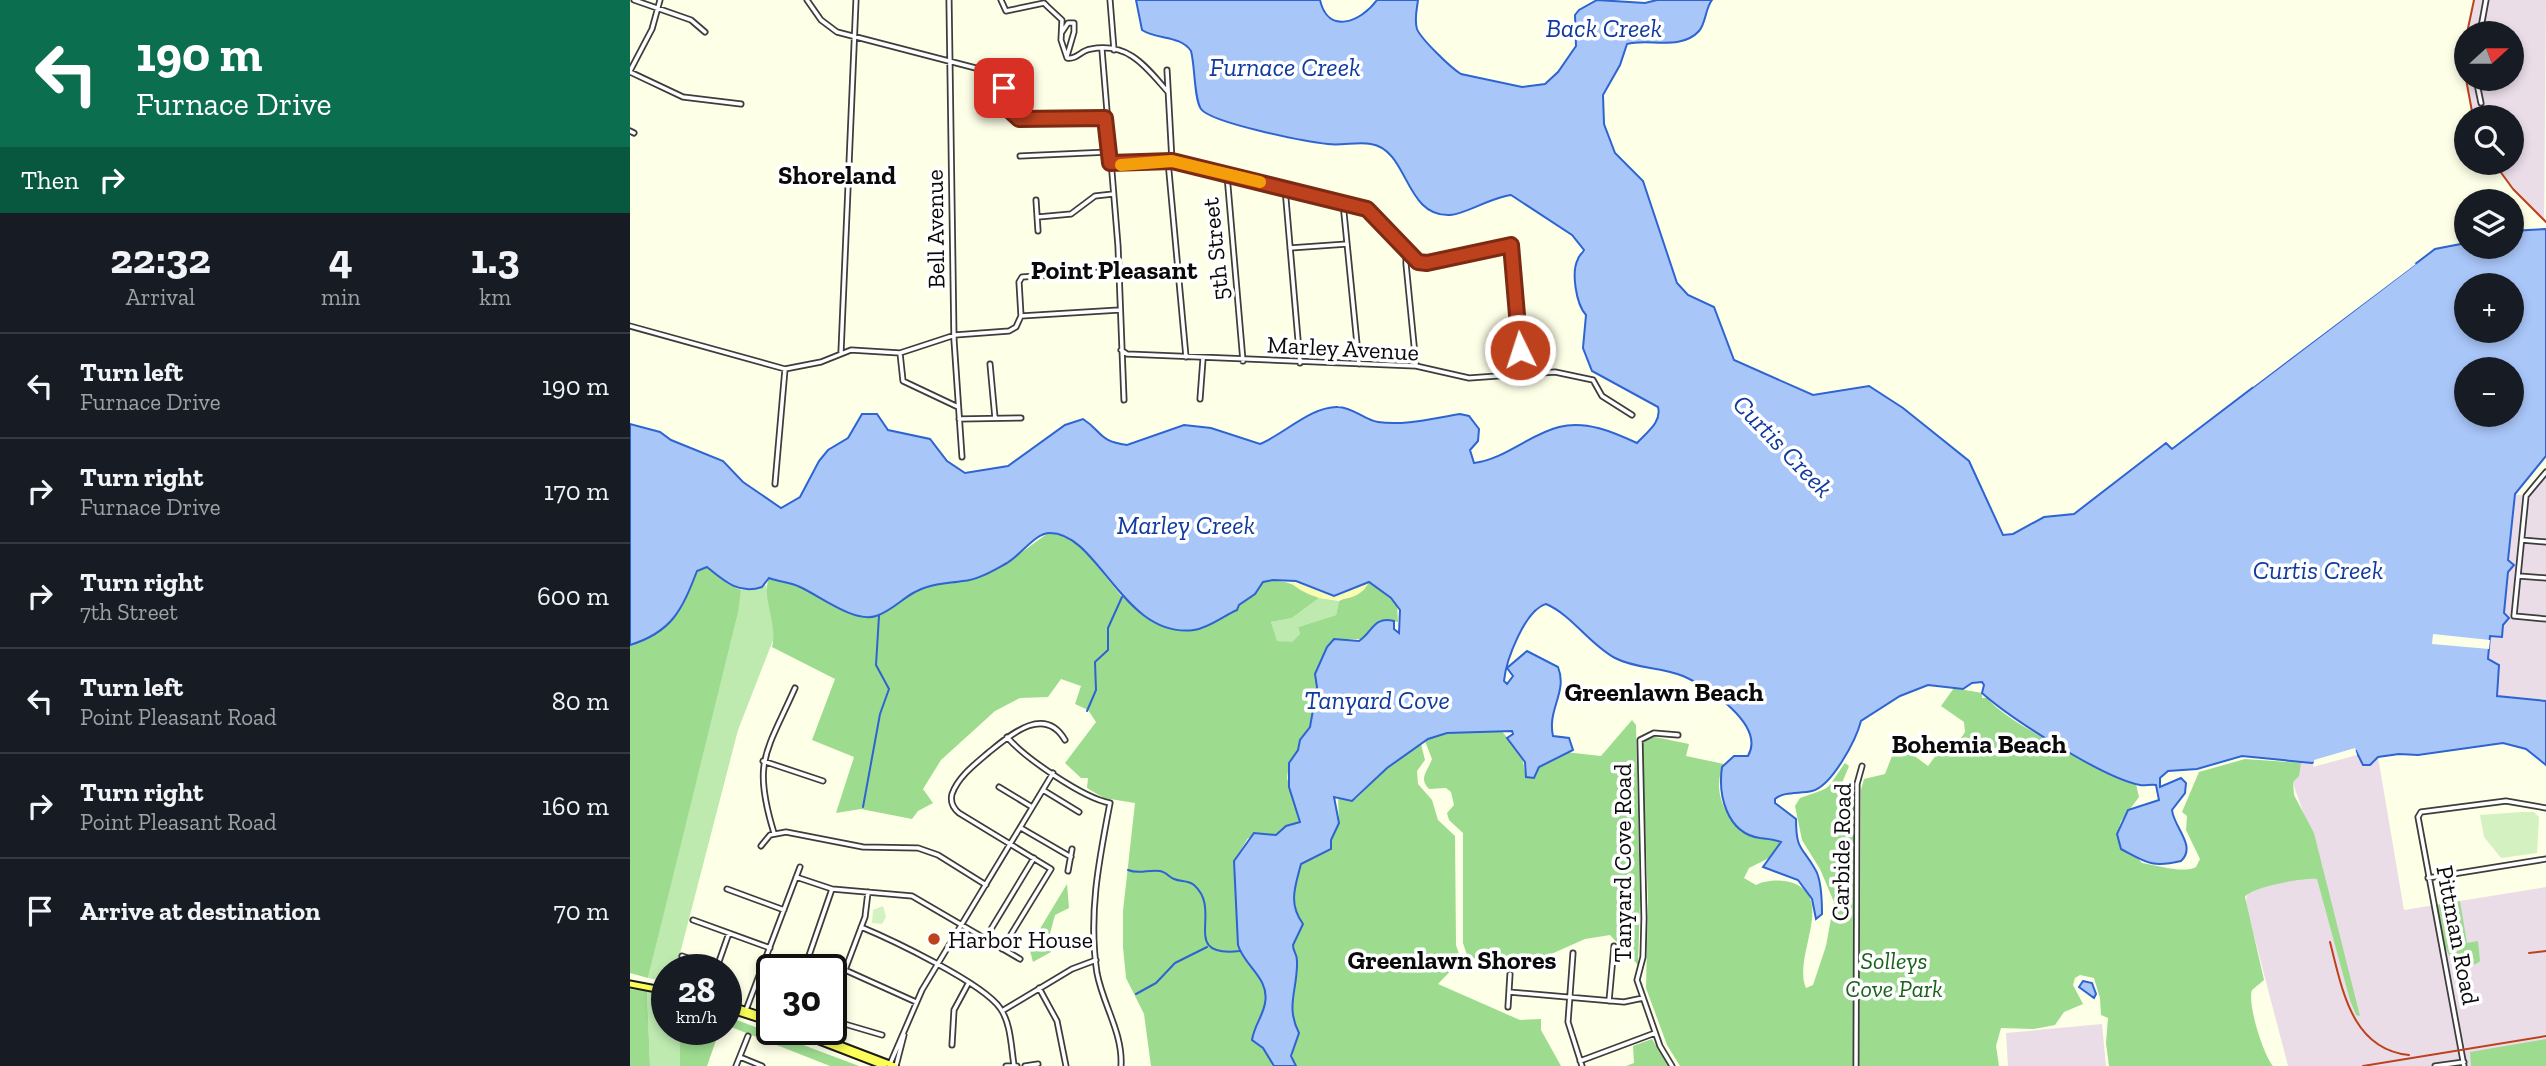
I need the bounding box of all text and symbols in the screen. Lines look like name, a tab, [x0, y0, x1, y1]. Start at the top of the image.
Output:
water label: Back Creek	[1546, 12, 1662, 44]
north arrow	[2454, 21, 2524, 91]
map controls	[2454, 21, 2524, 427]
text: 190 m	[136, 25, 262, 84]
icon: left	[21, 28, 112, 119]
water label: Furnace Creek	[1209, 51, 1361, 83]
pin	[974, 58, 1034, 118]
icon: arrive	[985, 69, 1023, 107]
text: Furnace Drive	[136, 85, 331, 123]
button: search	[2454, 105, 2524, 175]
district label: Shoreland	[778, 159, 896, 191]
icon: right	[93, 161, 131, 199]
text: Then	[21, 164, 79, 196]
street label: Bell Avenue	[919, 169, 951, 289]
button: layers	[2454, 189, 2524, 259]
street label: 5th Street	[1195, 196, 1235, 302]
text: 22:32	[110, 233, 211, 284]
text: 4	[329, 233, 353, 284]
text: 1.3	[471, 233, 520, 284]
district label: Point Pleasant	[1031, 254, 1198, 286]
button: +	[2454, 273, 2524, 343]
text: Arrival	[126, 283, 195, 311]
text: min	[321, 283, 361, 311]
text: km	[479, 283, 511, 311]
position arrow	[1483, 313, 1557, 387]
street label: Marley Avenue	[1266, 330, 1420, 366]
text: Turn left	[80, 356, 183, 388]
button: −	[2454, 357, 2524, 427]
icon: left	[21, 367, 59, 405]
text: 190 m	[542, 370, 609, 402]
text: Furnace Drive	[80, 388, 220, 416]
water label: Curtis Creek	[1726, 388, 1840, 504]
text: Turn right	[80, 461, 203, 493]
icon: right	[21, 472, 59, 510]
text: 170 m	[544, 475, 609, 507]
text: Furnace Drive	[80, 493, 220, 521]
water label: Marley Creek	[1117, 509, 1255, 541]
water label: Curtis Creek	[2253, 554, 2383, 586]
text: Turn right	[80, 566, 203, 598]
icon: right	[21, 577, 59, 615]
text: 600 m	[537, 580, 609, 612]
text: 7th Street	[80, 598, 178, 626]
text: Turn left	[80, 671, 183, 703]
district label: Greenlawn Beach	[1564, 676, 1764, 708]
icon: left	[21, 682, 59, 720]
water label: Tanyard Cove	[1304, 684, 1450, 716]
text: 80 m	[552, 685, 609, 717]
text: Point Pleasant Road	[80, 703, 277, 731]
district label: Bohemia Beach	[1891, 728, 2067, 760]
street label: Tanyard Cove Road	[1608, 763, 1637, 963]
text: Turn right	[80, 776, 203, 808]
street label: Carbide Road	[1825, 783, 1857, 921]
icon: right	[21, 787, 59, 825]
text: 160 m	[542, 790, 609, 822]
text: Point Pleasant Road	[80, 808, 277, 836]
street label: Pittman Road	[2430, 863, 2486, 1007]
icon: arrive	[21, 892, 59, 930]
text: Arrive at destination	[80, 895, 320, 927]
text: 70 m	[553, 895, 609, 927]
place label: Harbor House	[948, 925, 1093, 954]
marker: Harbor House	[926, 931, 942, 947]
district label: Greenlawn Shores	[1347, 944, 1557, 976]
park label: Solleys Cove Park	[1845, 946, 1943, 1003]
speed limit sign: 30	[756, 954, 847, 1045]
text: 28	[678, 969, 715, 1011]
text: km/h	[676, 1006, 717, 1028]

